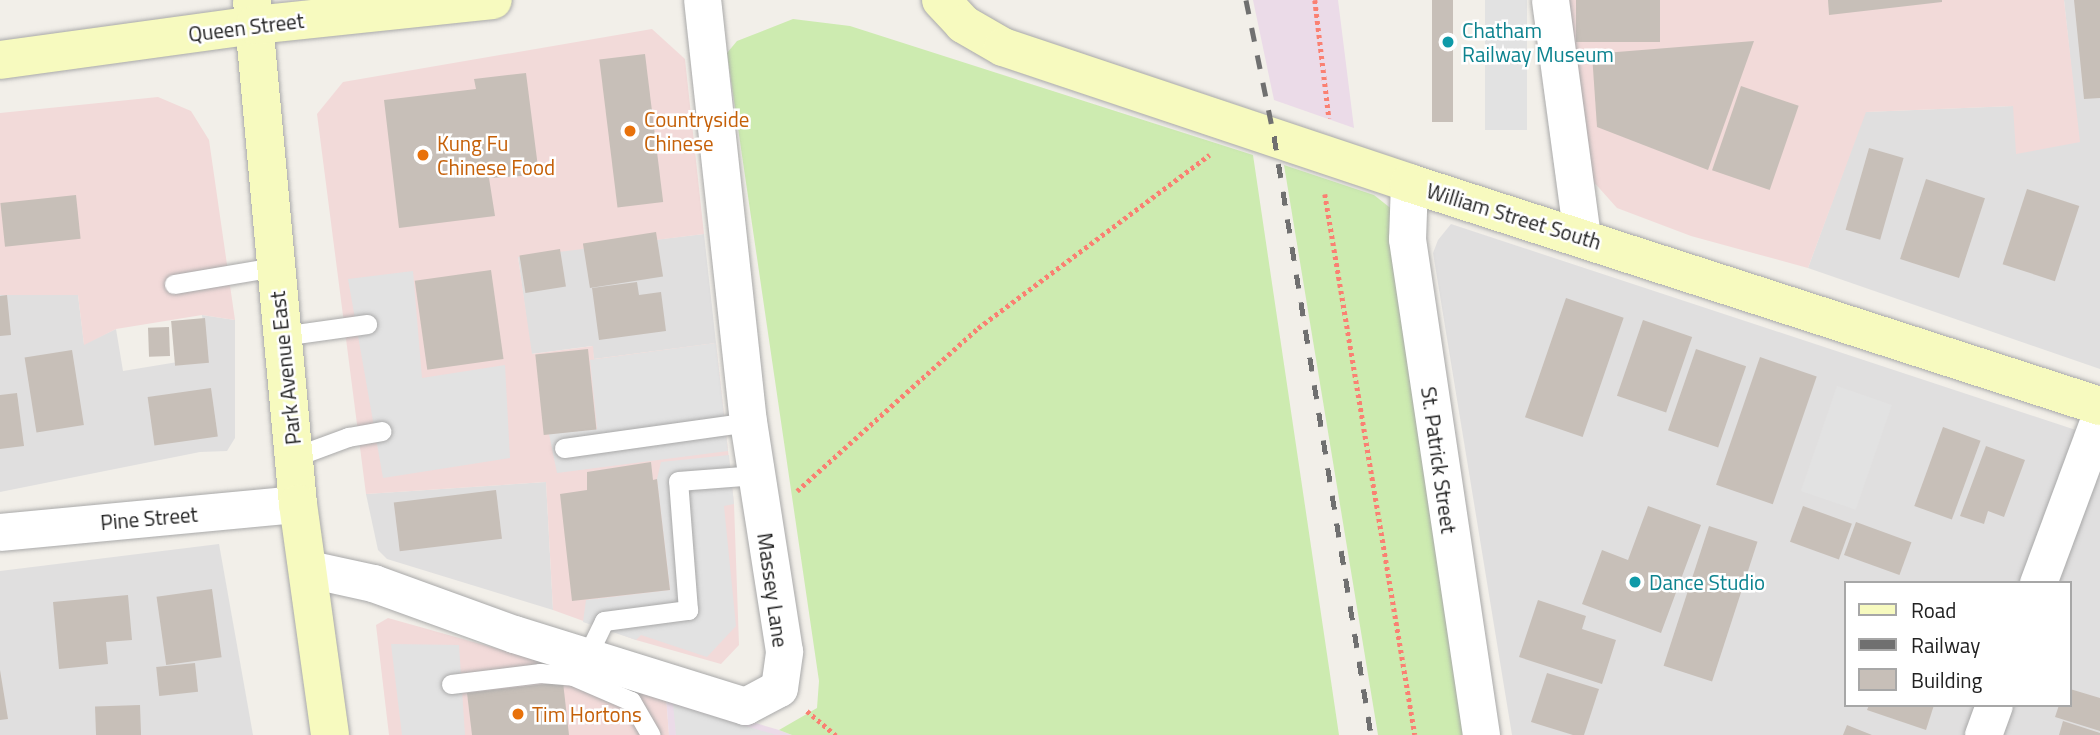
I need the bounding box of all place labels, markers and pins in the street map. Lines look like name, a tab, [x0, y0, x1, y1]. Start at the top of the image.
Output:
place label: Chatham Railway Museum	[1462, 17, 1614, 67]
marker: Chatham Railway Museum	[1440, 34, 1456, 50]
place label: Countryside Chinese	[644, 106, 749, 156]
marker: Countryside Chinese	[622, 123, 638, 139]
place label: Kung Fu Chinese Food	[437, 130, 555, 180]
marker: Kung Fu Chinese Food	[415, 147, 431, 163]
place label: Dance Studio	[1649, 569, 1765, 595]
marker: Dance Studio	[1627, 574, 1643, 590]
place label: Tim Hortons	[532, 701, 642, 727]
marker: Tim Hortons	[510, 706, 526, 722]

